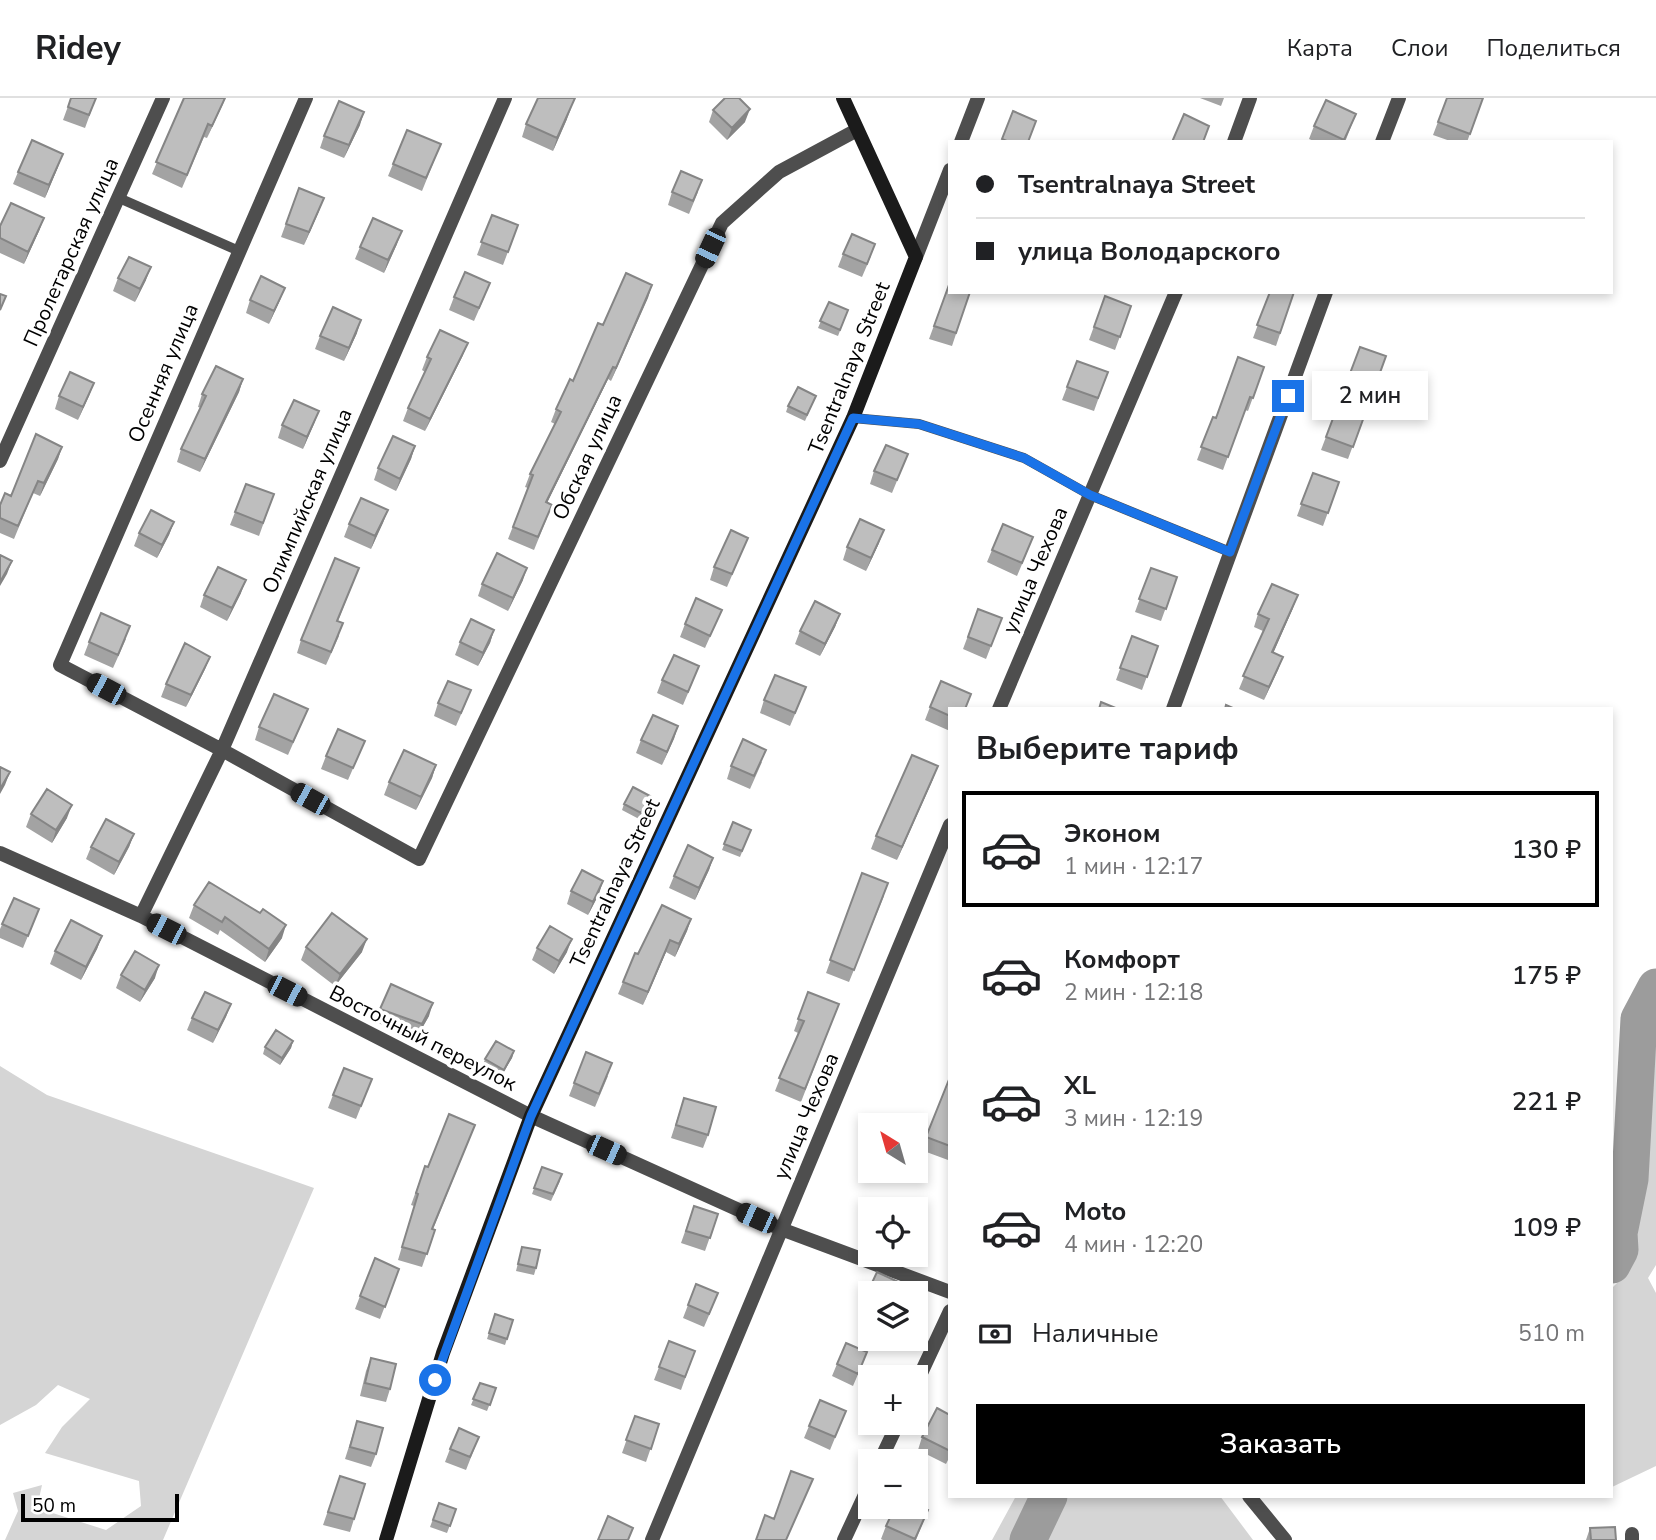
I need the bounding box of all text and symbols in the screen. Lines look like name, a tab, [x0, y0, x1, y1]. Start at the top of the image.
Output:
text: Ridey	[35, 26, 121, 71]
text: Карта	[1287, 32, 1353, 64]
text: Слои	[1391, 32, 1448, 64]
text: Поделиться	[1486, 32, 1621, 64]
street label: Пролетарская улица	[17, 153, 125, 351]
text: Tsentralnaya Street	[1018, 167, 1255, 202]
car	[692, 225, 729, 271]
text: улица Володарского	[1018, 234, 1280, 269]
street label: Tsentralnaya Street	[802, 277, 897, 458]
street label: Осенняя улица	[121, 299, 205, 447]
callout: 2 мин	[1312, 372, 1428, 420]
route end	[1272, 380, 1304, 412]
text: 2 мин	[1339, 380, 1401, 411]
street label: Обская улица	[546, 390, 628, 524]
street label: Олимпийская улица	[255, 404, 359, 598]
street label: улица Чехова	[996, 502, 1074, 638]
car	[83, 670, 130, 708]
text: Выберите тариф	[976, 727, 1239, 770]
car	[287, 780, 334, 818]
street label: Tsentralnaya Street	[563, 793, 667, 972]
text: Эконом	[1064, 816, 1161, 851]
icon: car	[980, 818, 1043, 881]
text: 130 ₽	[1512, 832, 1581, 867]
text: 1 мин · 12:17	[1064, 851, 1203, 882]
car	[143, 910, 190, 948]
text: Комфорт	[1064, 942, 1180, 977]
icon: car	[980, 944, 1043, 1007]
text: 175 ₽	[1512, 958, 1581, 993]
car	[264, 972, 311, 1010]
text: 2 мин · 12:18	[1064, 977, 1203, 1008]
street label: Восточный переулок	[325, 979, 522, 1098]
street label: улица Чехова	[767, 1048, 845, 1184]
text: XL	[1064, 1068, 1096, 1103]
icon: car	[980, 1070, 1043, 1133]
text: 221 ₽	[1512, 1084, 1581, 1119]
text: 3 мин · 12:19	[1064, 1103, 1203, 1134]
north arrow	[858, 1113, 928, 1183]
map controls	[858, 1113, 928, 1519]
car	[583, 1132, 630, 1168]
text: Moto	[1064, 1194, 1126, 1229]
icon: car	[980, 1196, 1043, 1259]
button: locate	[858, 1197, 928, 1267]
car	[733, 1200, 780, 1236]
text: 109 ₽	[1512, 1210, 1581, 1245]
text: 4 мин · 12:20	[1064, 1229, 1203, 1260]
button: layers	[858, 1281, 928, 1351]
icon: cash	[976, 1315, 1014, 1353]
text: Наличные	[1032, 1316, 1159, 1351]
text: 510 m	[1518, 1318, 1585, 1349]
route start	[419, 1364, 451, 1396]
button: +	[858, 1365, 928, 1435]
button: Заказать	[976, 1404, 1585, 1484]
button: −	[858, 1449, 928, 1519]
scale bar	[21, 1491, 178, 1523]
text: 50 m	[32, 1493, 76, 1519]

